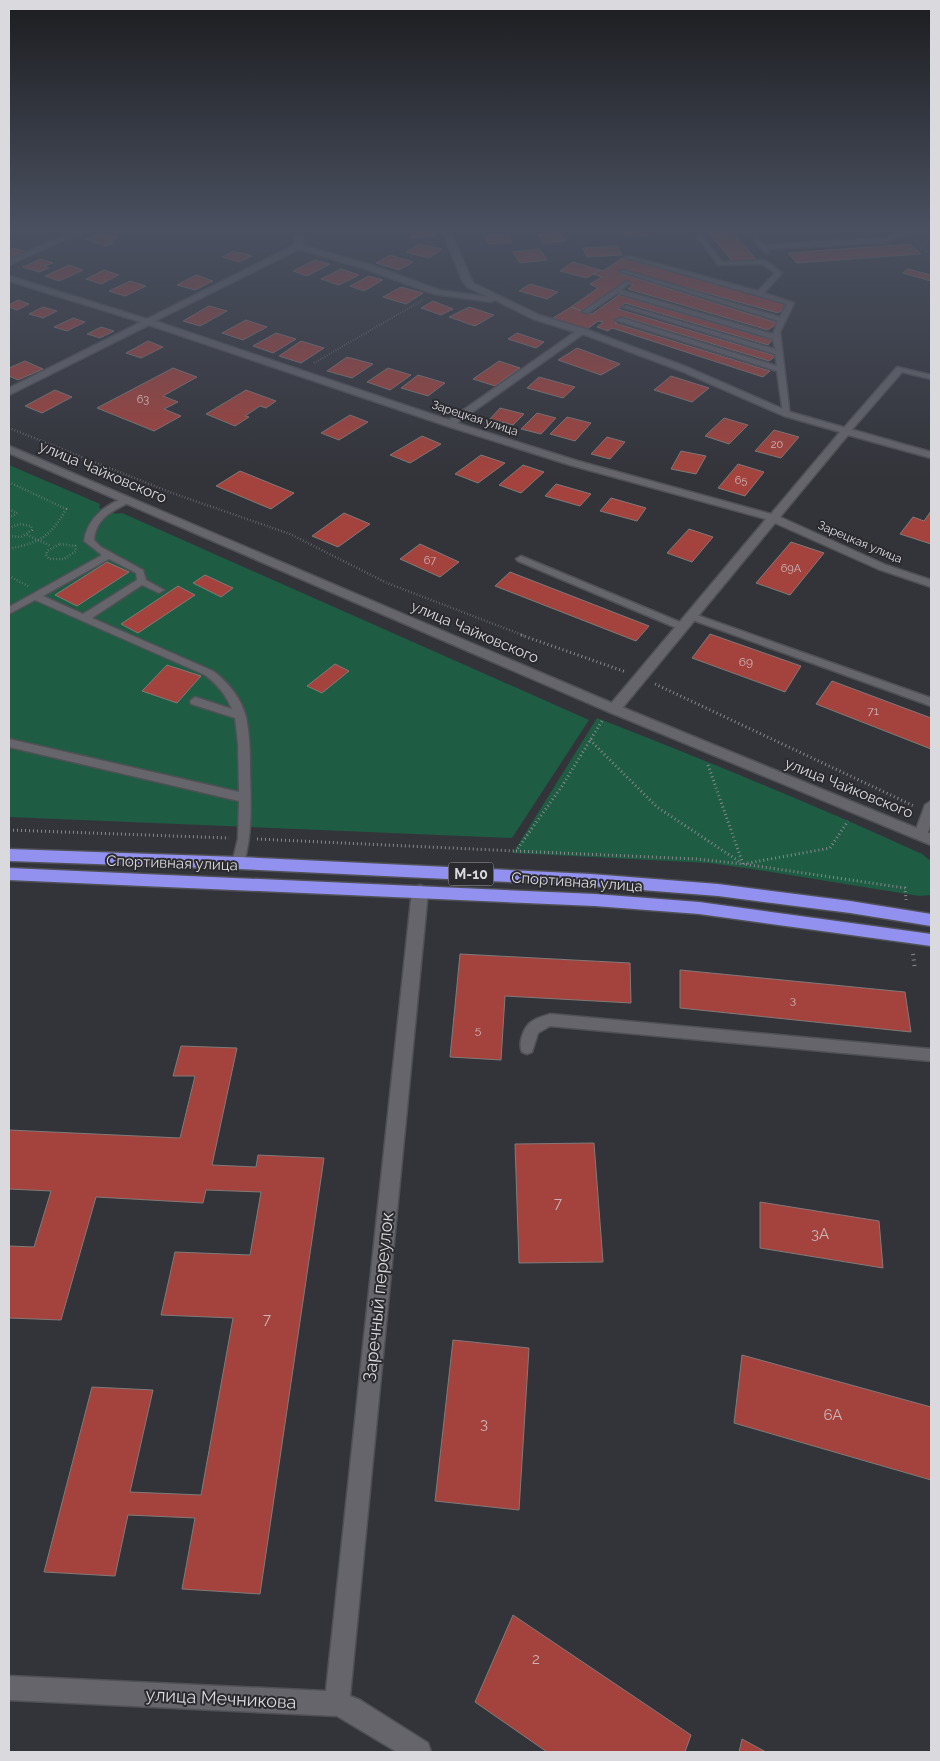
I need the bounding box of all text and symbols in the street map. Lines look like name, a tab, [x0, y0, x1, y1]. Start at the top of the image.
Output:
house number: 63	[137, 393, 149, 406]
street label: Зарецкая улица	[430, 397, 520, 439]
street label: улица Чайковского	[36, 437, 170, 507]
house number: 20	[771, 438, 783, 451]
house number: 65	[735, 474, 747, 487]
street label: Зарецкая улица	[816, 518, 904, 566]
house number: 67	[424, 554, 436, 567]
house number: 69А	[781, 562, 802, 575]
street label: улица Чайковского	[408, 597, 542, 667]
house number: 69	[739, 655, 753, 669]
house number: 71	[867, 704, 879, 718]
street label: улица Чайковского	[782, 754, 916, 822]
street label: Спортивная улица	[106, 852, 238, 874]
road number: М-10	[448, 862, 494, 886]
street label: Спортивная улица	[511, 868, 643, 896]
house number: 3	[790, 993, 796, 1007]
house number: 5	[475, 1023, 482, 1037]
house number: 7	[554, 1194, 562, 1212]
street label: Заречный переулок	[359, 1211, 397, 1383]
house number: 3А	[811, 1225, 829, 1243]
house number: 7	[263, 1310, 271, 1328]
house number: 6А	[824, 1406, 842, 1424]
house number: 3	[480, 1415, 488, 1433]
house number: 2	[532, 1650, 540, 1668]
street label: улица Мечникова	[145, 1684, 297, 1712]

